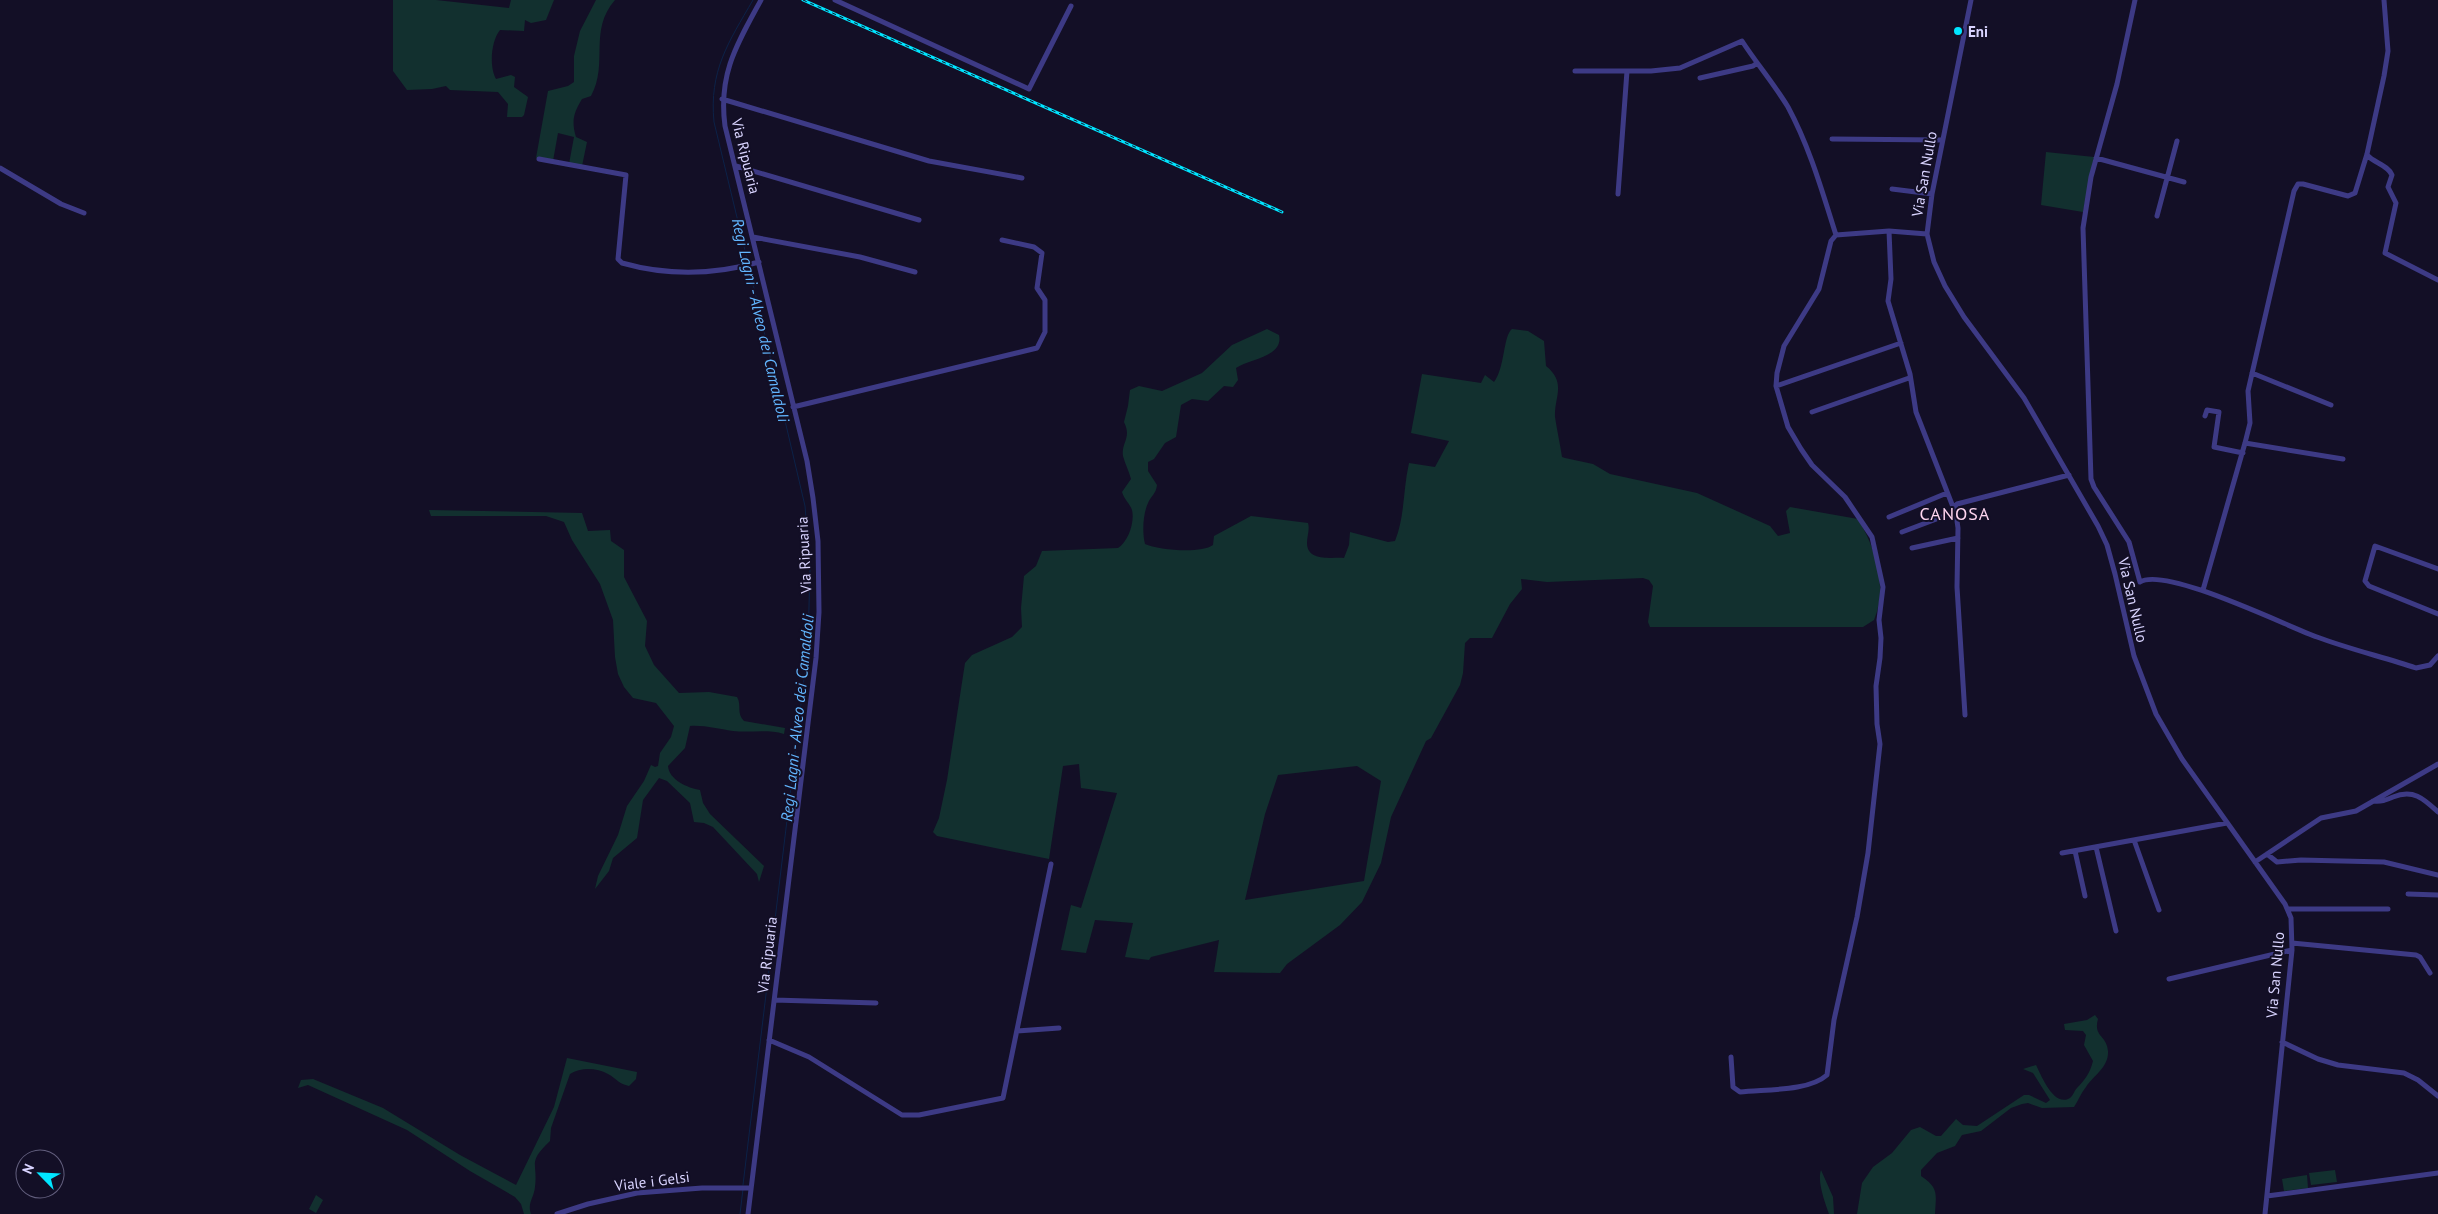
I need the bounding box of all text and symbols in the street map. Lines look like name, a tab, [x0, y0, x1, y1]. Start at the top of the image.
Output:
place label: Eni	[1968, 22, 1988, 41]
marker: Eni	[1952, 25, 1964, 37]
street label: Via Ripuaria	[727, 115, 765, 196]
street label: Via San Nullo	[1907, 130, 1941, 219]
water label: Regi Lagni - Alveo dei Camaldoli	[728, 216, 794, 425]
district label: CANOSA	[1920, 502, 1990, 525]
street label: Via Ripuaria	[792, 516, 816, 595]
street label: Via San Nullo	[2114, 555, 2152, 644]
water label: Regi Lagni - Alveo dei Camaldoli	[776, 612, 818, 823]
street label: Via Ripuaria	[753, 916, 781, 995]
street label: Via San Nullo	[2262, 931, 2288, 1020]
north arrow	[15, 1149, 65, 1199]
text: N	[18, 1161, 38, 1177]
street label: Viale i Gelsi	[612, 1167, 691, 1195]

